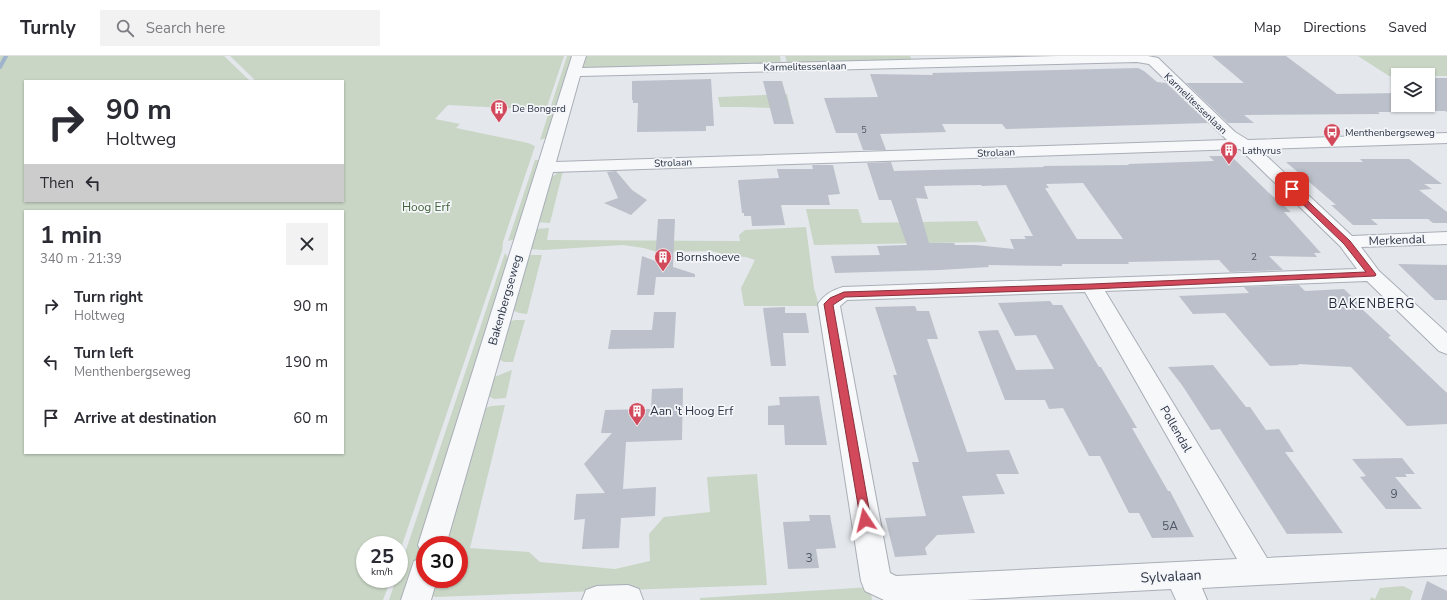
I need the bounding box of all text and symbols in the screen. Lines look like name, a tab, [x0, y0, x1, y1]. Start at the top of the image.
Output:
search box	[100, 10, 380, 46]
text: Turnly	[20, 15, 76, 41]
icon: search	[114, 17, 136, 39]
text: Search here	[146, 18, 225, 38]
text: Map	[1254, 18, 1281, 37]
text: Directions	[1303, 18, 1366, 37]
text: Saved	[1388, 18, 1427, 37]
street label: Karmelitessenlaan	[763, 59, 847, 75]
map controls	[1391, 68, 1435, 112]
button: layers	[1391, 68, 1435, 112]
street label: Karmelitessenlaan	[1161, 70, 1230, 138]
text: 90 m	[106, 91, 172, 129]
icon: right	[40, 96, 92, 148]
building icon: De Bongerd	[489, 98, 509, 123]
place label: De Bongerd	[512, 102, 566, 116]
bus stop icon: Menthenbergseweg	[1322, 122, 1342, 147]
house number: 5	[861, 124, 867, 136]
place label: Menthenbergseweg	[1345, 126, 1435, 140]
text: Holtweg	[106, 127, 176, 151]
building icon: Lathyrus	[1219, 140, 1239, 165]
place label: Lathyrus	[1242, 144, 1281, 158]
street label: Strolaan	[977, 145, 1015, 161]
street label: Strolaan	[654, 155, 692, 171]
icon: left	[82, 172, 104, 194]
pin	[1275, 172, 1309, 206]
text: Then	[40, 173, 74, 193]
icon: arrive	[1281, 178, 1303, 200]
park label: Hoog Erf	[402, 199, 451, 215]
text: 1 min	[40, 219, 102, 251]
button: close	[286, 223, 328, 265]
street label: Merkendal	[1368, 231, 1426, 249]
building icon: Bornshoeve	[653, 247, 673, 272]
place label: Bornshoeve	[676, 249, 740, 265]
text: 340 m · 21:39	[40, 250, 122, 268]
house number: 2	[1251, 250, 1257, 264]
street label: Bakenbergseweg	[484, 253, 526, 347]
text: Turn right	[74, 287, 143, 307]
icon: right	[40, 295, 62, 317]
district label: BAKENBERG	[1329, 295, 1415, 313]
text: 90 m	[293, 296, 328, 316]
text: Holtweg	[74, 307, 125, 325]
text: Turn left	[74, 343, 133, 363]
icon: left	[40, 351, 62, 373]
text: 190 m	[284, 352, 328, 372]
text: Menthenbergseweg	[74, 363, 191, 381]
building icon: Aan 't Hoog Erf	[627, 401, 647, 426]
place label: Aan 't Hoog Erf	[650, 403, 734, 419]
street label: Pollendal	[1156, 403, 1196, 456]
icon: arrive	[40, 407, 62, 429]
text: Arrive at destination	[74, 408, 217, 428]
text: 60 m	[293, 408, 328, 428]
house number: 9	[1390, 486, 1398, 502]
position arrow	[844, 499, 886, 541]
house number: 5A	[1162, 518, 1178, 534]
speed limit sign: 30	[416, 536, 468, 588]
text: 25	[370, 543, 394, 570]
house number: 3	[805, 550, 813, 566]
text: km/h	[371, 565, 393, 579]
street label: Sylvalaan	[1140, 565, 1202, 588]

